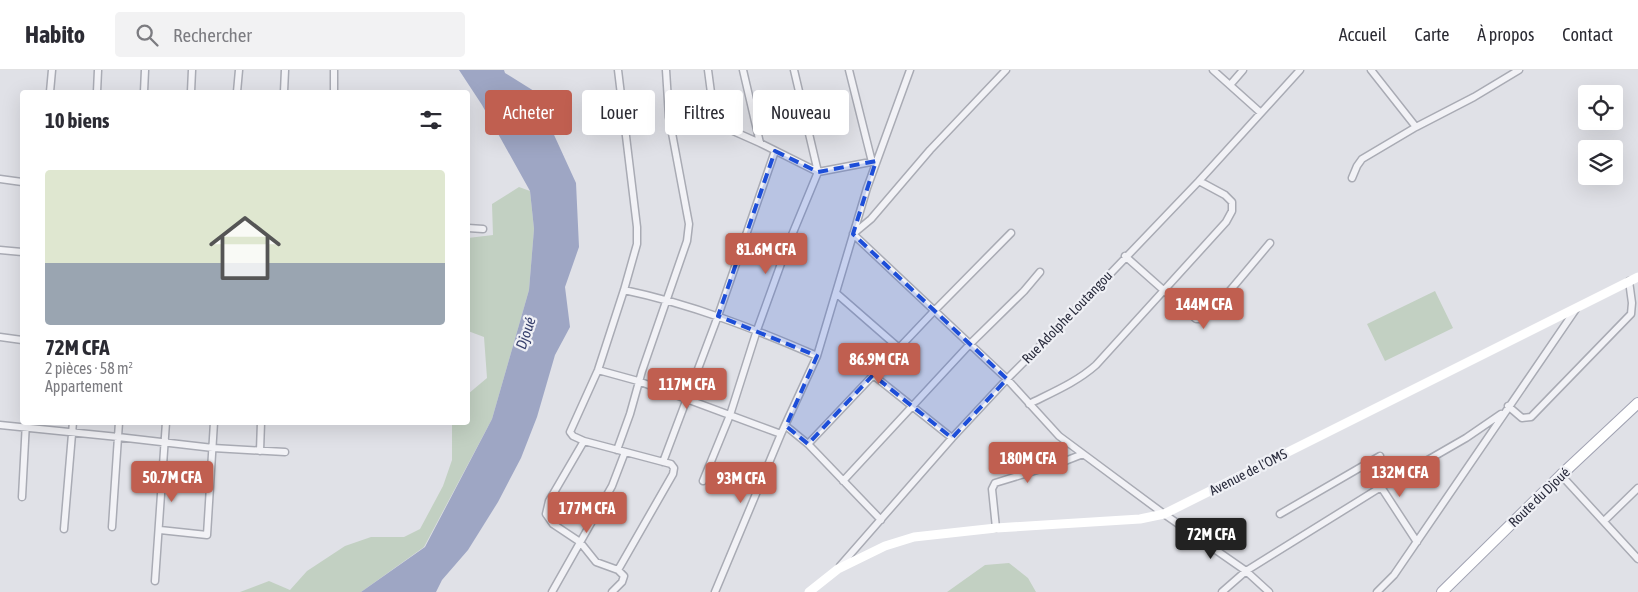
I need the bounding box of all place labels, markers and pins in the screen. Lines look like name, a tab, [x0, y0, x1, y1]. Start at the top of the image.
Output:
pin: 81.6M CFA	[709, 232, 823, 275]
pin: 144M CFA	[1152, 288, 1256, 330]
pin: 86.9M CFA	[822, 342, 936, 385]
pin: 117M CFA	[635, 368, 739, 410]
pin: 180M CFA	[976, 442, 1080, 484]
pin: 132M CFA	[1348, 456, 1452, 498]
pin: 50.7M CFA	[115, 460, 229, 503]
pin: 93M CFA	[695, 462, 787, 504]
pin: 177M CFA	[535, 492, 639, 534]
pin: 72M CFA	[1165, 518, 1257, 560]

